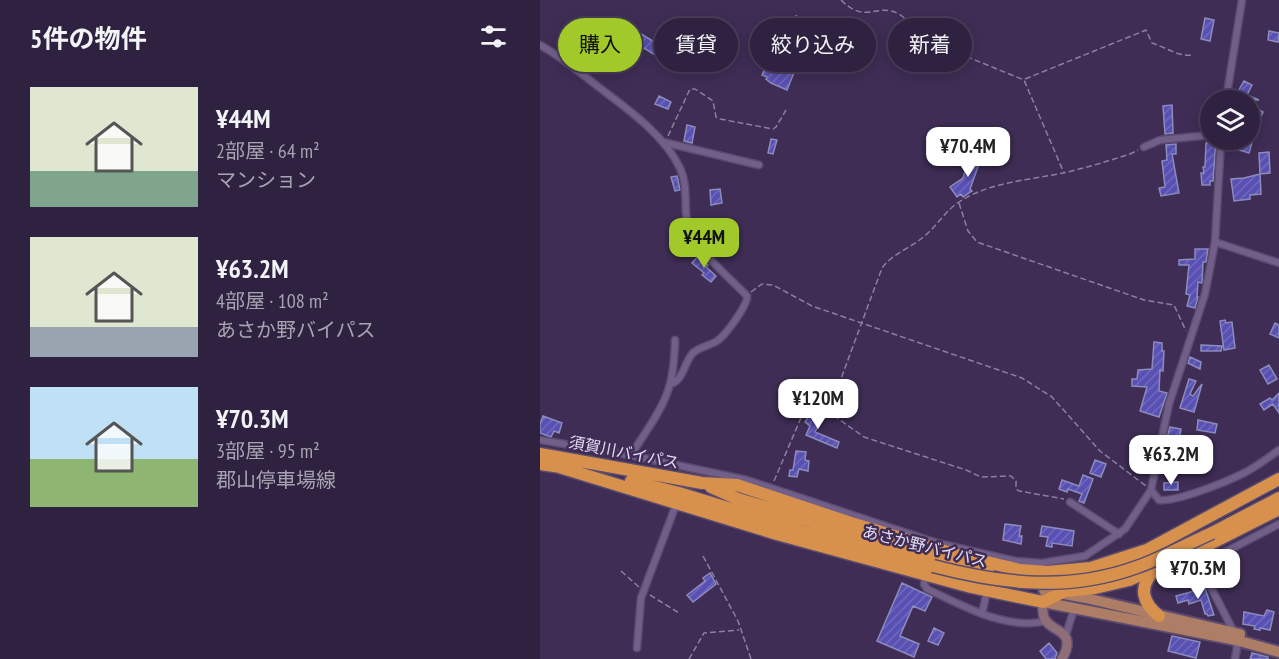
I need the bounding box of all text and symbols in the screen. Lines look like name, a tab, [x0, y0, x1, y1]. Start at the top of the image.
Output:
chip: 購入	[558, 18, 642, 72]
chip: 賃貸	[654, 18, 738, 72]
chip: 絞り込み	[750, 18, 876, 72]
chip: 新着	[888, 18, 972, 72]
icon: filters	[477, 20, 510, 53]
text: 5件の物件	[30, 22, 146, 55]
map controls	[1200, 90, 1260, 150]
button: layers	[1200, 90, 1260, 150]
text: ¥44M	[216, 102, 271, 135]
icon: home	[78, 111, 150, 183]
pin: ¥70.4M	[919, 127, 1017, 178]
text: ¥70.4M	[940, 133, 996, 159]
text: 2部屋 · 64 m²	[216, 138, 320, 164]
text: マンション	[216, 167, 316, 193]
pin: ¥44M	[668, 218, 740, 269]
text: ¥44M	[683, 224, 725, 250]
text: ¥63.2M	[216, 252, 289, 285]
icon: home	[78, 261, 150, 333]
text: 4部屋 · 108 m²	[216, 288, 329, 314]
text: あさか野バイパス	[216, 317, 376, 343]
pin: ¥120M	[776, 379, 860, 430]
text: ¥120M	[792, 385, 844, 411]
text: ¥70.3M	[216, 402, 289, 435]
icon: home	[78, 411, 150, 483]
street label: 須賀川バイパス	[567, 432, 681, 472]
pin: ¥63.2M	[1122, 435, 1220, 486]
text: 3部屋 · 95 m²	[216, 438, 320, 464]
text: ¥63.2M	[1143, 441, 1199, 467]
text: 郡山停車場線	[216, 467, 336, 493]
street label: あさか野バイパス	[861, 521, 989, 571]
pin: ¥70.3M	[1149, 549, 1247, 600]
text: ¥70.3M	[1170, 555, 1226, 581]

